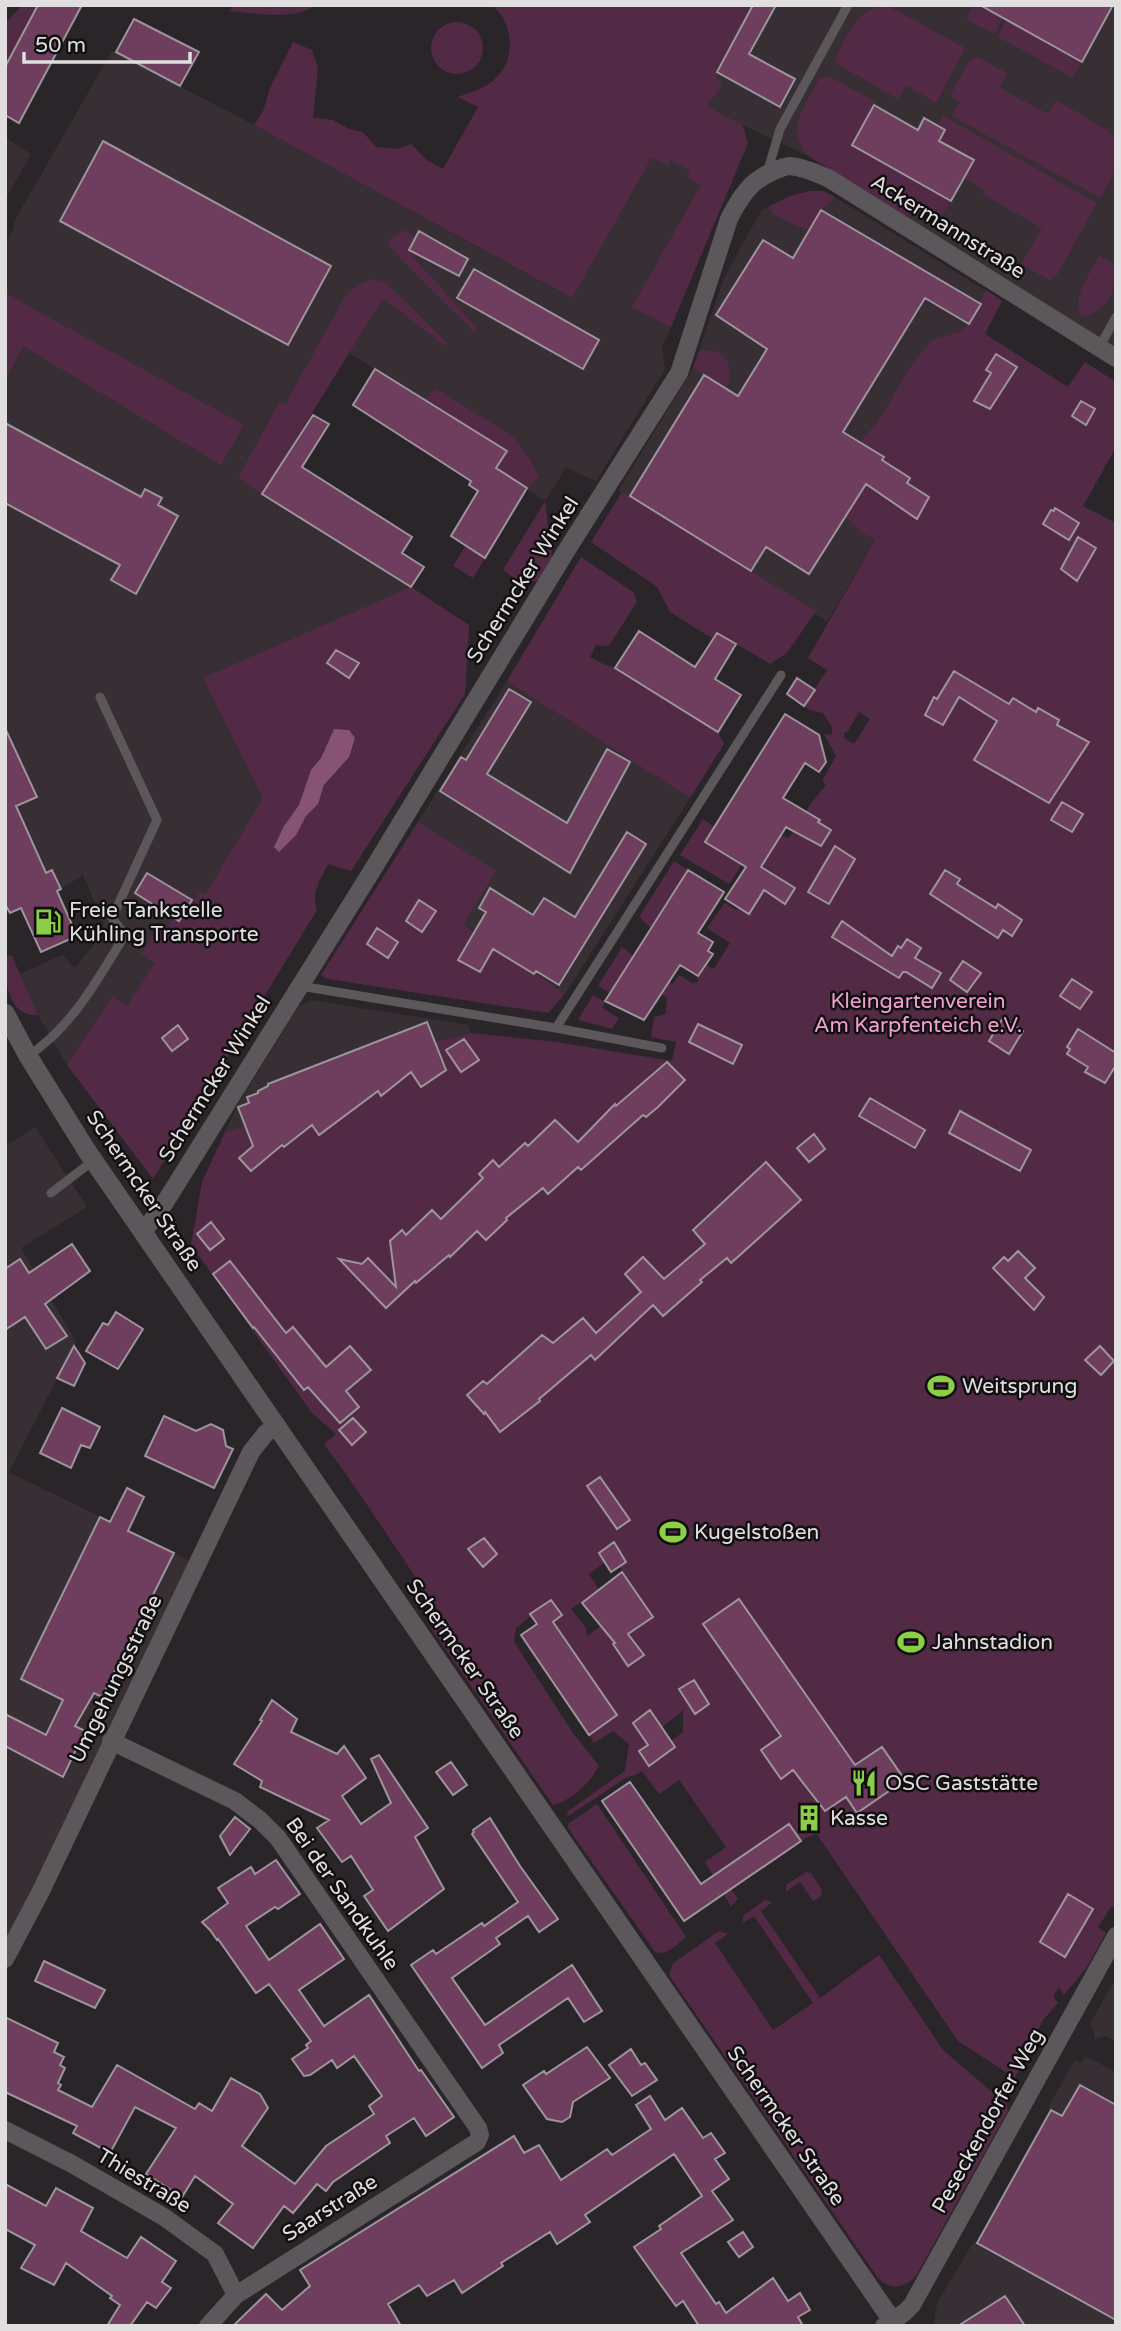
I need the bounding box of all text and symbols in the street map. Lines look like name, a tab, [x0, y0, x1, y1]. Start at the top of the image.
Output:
scale bar	[24, 21, 191, 65]
text: 50 m	[35, 33, 86, 58]
street label: Ackermannstraße	[866, 170, 1030, 285]
street label: Schermcker Winkel	[462, 492, 584, 668]
place label: Freie Tankstelle Kühling Transporte	[69, 898, 259, 947]
fuel station icon: Freie Tankstelle Kühling Transporte	[33, 907, 63, 937]
park label: Kleingartenverein Am Karpfenteich e.V.	[814, 989, 1022, 1038]
street label: Schermcker Winkel	[154, 991, 276, 1167]
street label: Schermcker Straße	[81, 1106, 207, 1276]
sports icon: Weitsprung	[926, 1371, 956, 1401]
place label: Weitsprung	[962, 1374, 1078, 1399]
sports icon: Kugelstoßen	[658, 1517, 688, 1547]
place label: Kugelstoßen	[694, 1520, 819, 1545]
street label: Schermcker Straße	[401, 1574, 529, 1744]
street label: Umgehungsstraße	[64, 1591, 168, 1767]
sports icon: Jahnstadion	[896, 1627, 926, 1657]
place label: Jahnstadion	[932, 1630, 1053, 1655]
restaurant icon: OSC Gaststätte	[849, 1768, 879, 1798]
place label: OSC Gaststätte	[885, 1771, 1038, 1796]
building icon: Kasse	[794, 1803, 824, 1833]
place label: Kasse	[830, 1806, 888, 1831]
street label: Bei der Sandkuhle	[280, 1813, 404, 1975]
street label: Peseckendorfer Weg	[927, 2024, 1049, 2218]
street label: Schermcker Straße	[722, 2041, 850, 2211]
street label: Thiestraße	[93, 2143, 196, 2219]
street label: Saarstraße	[278, 2169, 382, 2247]

